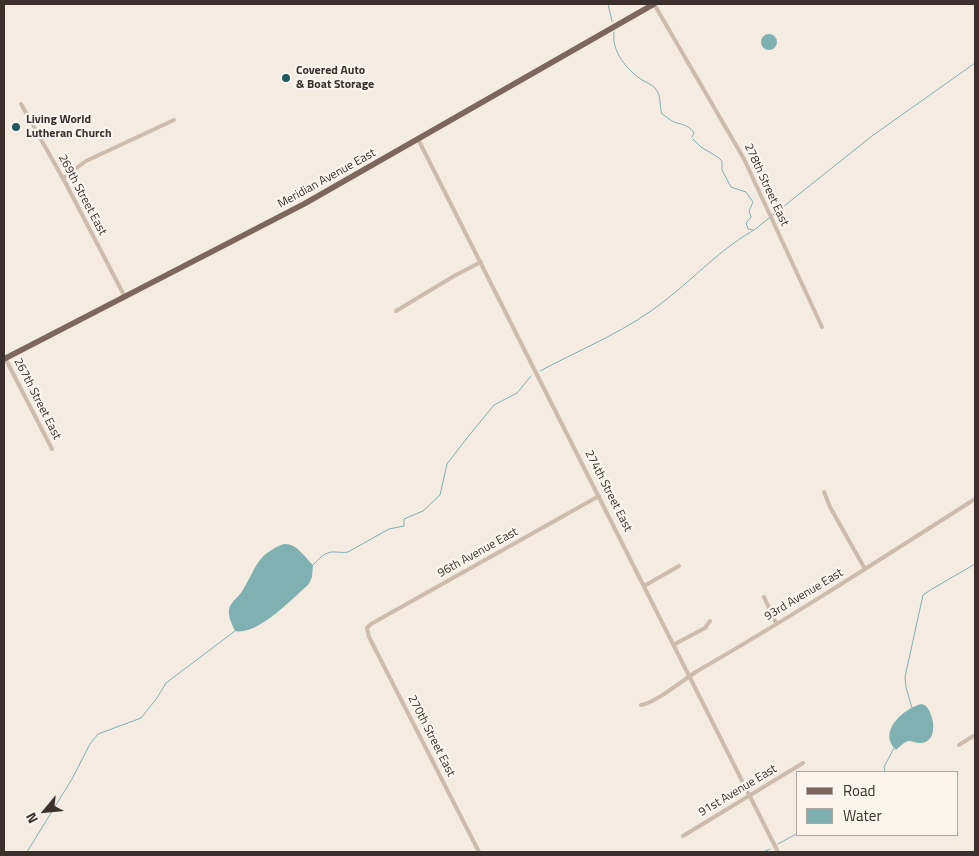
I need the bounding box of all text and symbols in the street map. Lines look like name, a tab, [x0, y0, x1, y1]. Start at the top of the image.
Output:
place label: Covered Auto & Boat Storage	[296, 64, 374, 92]
marker: Covered Auto & Boat Storage	[280, 72, 292, 84]
place label: Living World Lutheran Church	[26, 113, 112, 141]
marker: Living World Lutheran Church	[10, 121, 22, 133]
street label: 278th Street East	[741, 141, 791, 229]
street label: Meridian Avenue East	[276, 146, 378, 212]
street label: 269th Street East	[55, 152, 109, 238]
street label: 267th Street East	[10, 356, 64, 442]
street label: 274th Street East	[581, 448, 635, 534]
street label: 96th Avenue East	[435, 525, 521, 581]
street label: 93rd Avenue East	[762, 566, 846, 624]
street label: 270th Street East	[404, 693, 458, 779]
street label: 91st Avenue East	[696, 762, 780, 820]
legend	[796, 771, 959, 836]
text: Road	[843, 779, 875, 802]
north arrow	[20, 786, 70, 836]
text: Water	[843, 804, 882, 827]
text: N	[20, 809, 43, 827]

